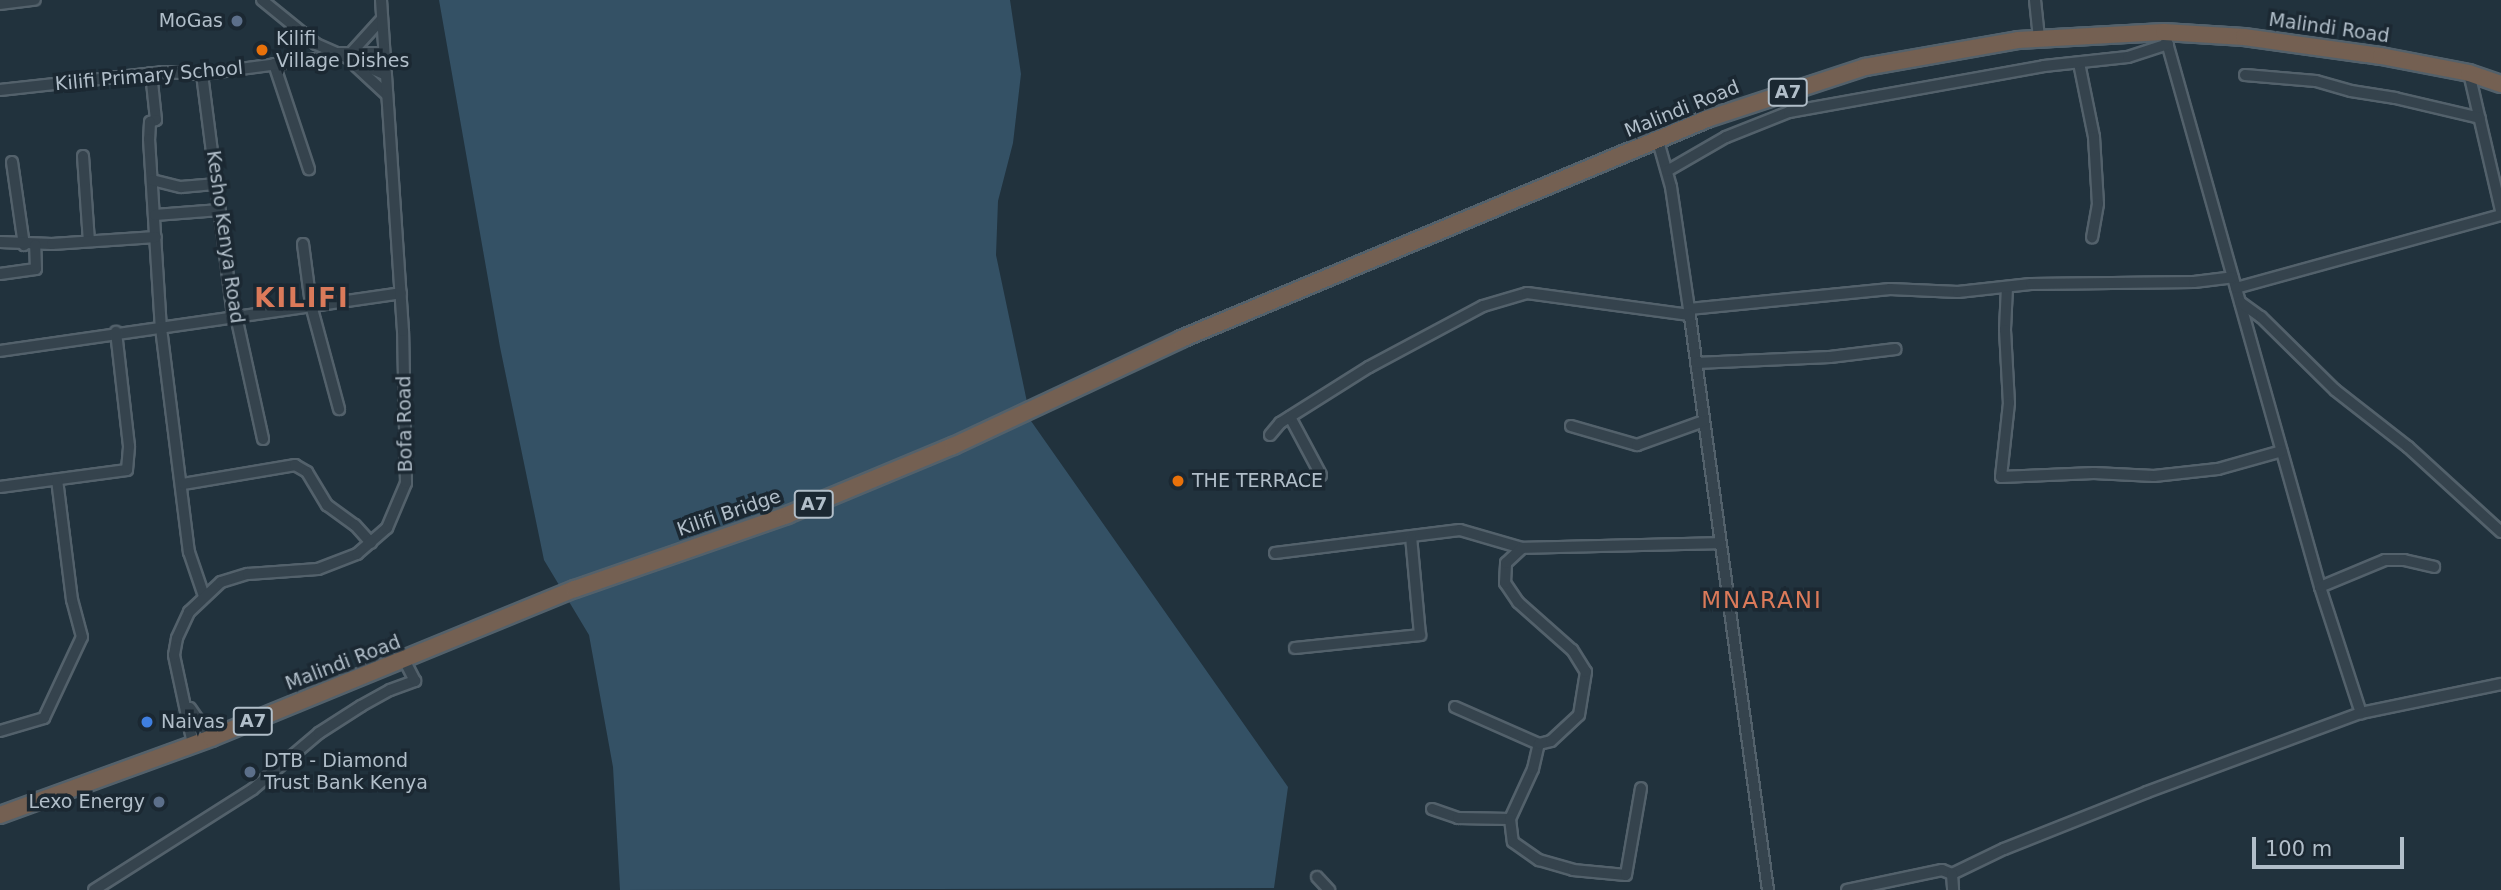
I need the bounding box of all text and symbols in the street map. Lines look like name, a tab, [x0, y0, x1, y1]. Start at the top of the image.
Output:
street label: Malindi Road	[2267, 8, 2391, 48]
place label: MoGas	[159, 10, 223, 32]
marker: MoGas	[229, 13, 245, 29]
place label: Kilifi Village Dishes	[276, 28, 409, 72]
marker: Kilifi Village Dishes	[254, 42, 270, 58]
street label: Kilifi Primary School	[54, 56, 244, 96]
street label: Malindi Road	[1621, 76, 1743, 142]
road number: A7	[1767, 78, 1809, 106]
street label: Kesho Kenya Road	[202, 149, 248, 325]
district label: KILIFI	[255, 283, 349, 315]
street label: Bofa Road	[393, 375, 417, 473]
place label: THE TERRACE	[1192, 470, 1323, 492]
marker: THE TERRACE	[1170, 473, 1186, 489]
street label: Kilifi Bridge	[674, 485, 784, 541]
road number: A7	[793, 490, 835, 518]
district label: MNARANI	[1702, 586, 1822, 614]
street label: Malindi Road	[282, 631, 404, 695]
road number: A7	[232, 706, 274, 736]
place label: Naivas	[161, 711, 225, 733]
marker: Naivas	[139, 714, 155, 730]
place label: DTB - Diamond Trust Bank Kenya	[264, 750, 428, 794]
marker: DTB - Diamond Trust Bank Kenya	[242, 764, 258, 780]
place label: Lexo Energy	[29, 791, 145, 813]
marker: Lexo Energy	[151, 794, 167, 810]
scale bar	[2256, 824, 2408, 868]
text: 100 m	[2265, 837, 2332, 861]

